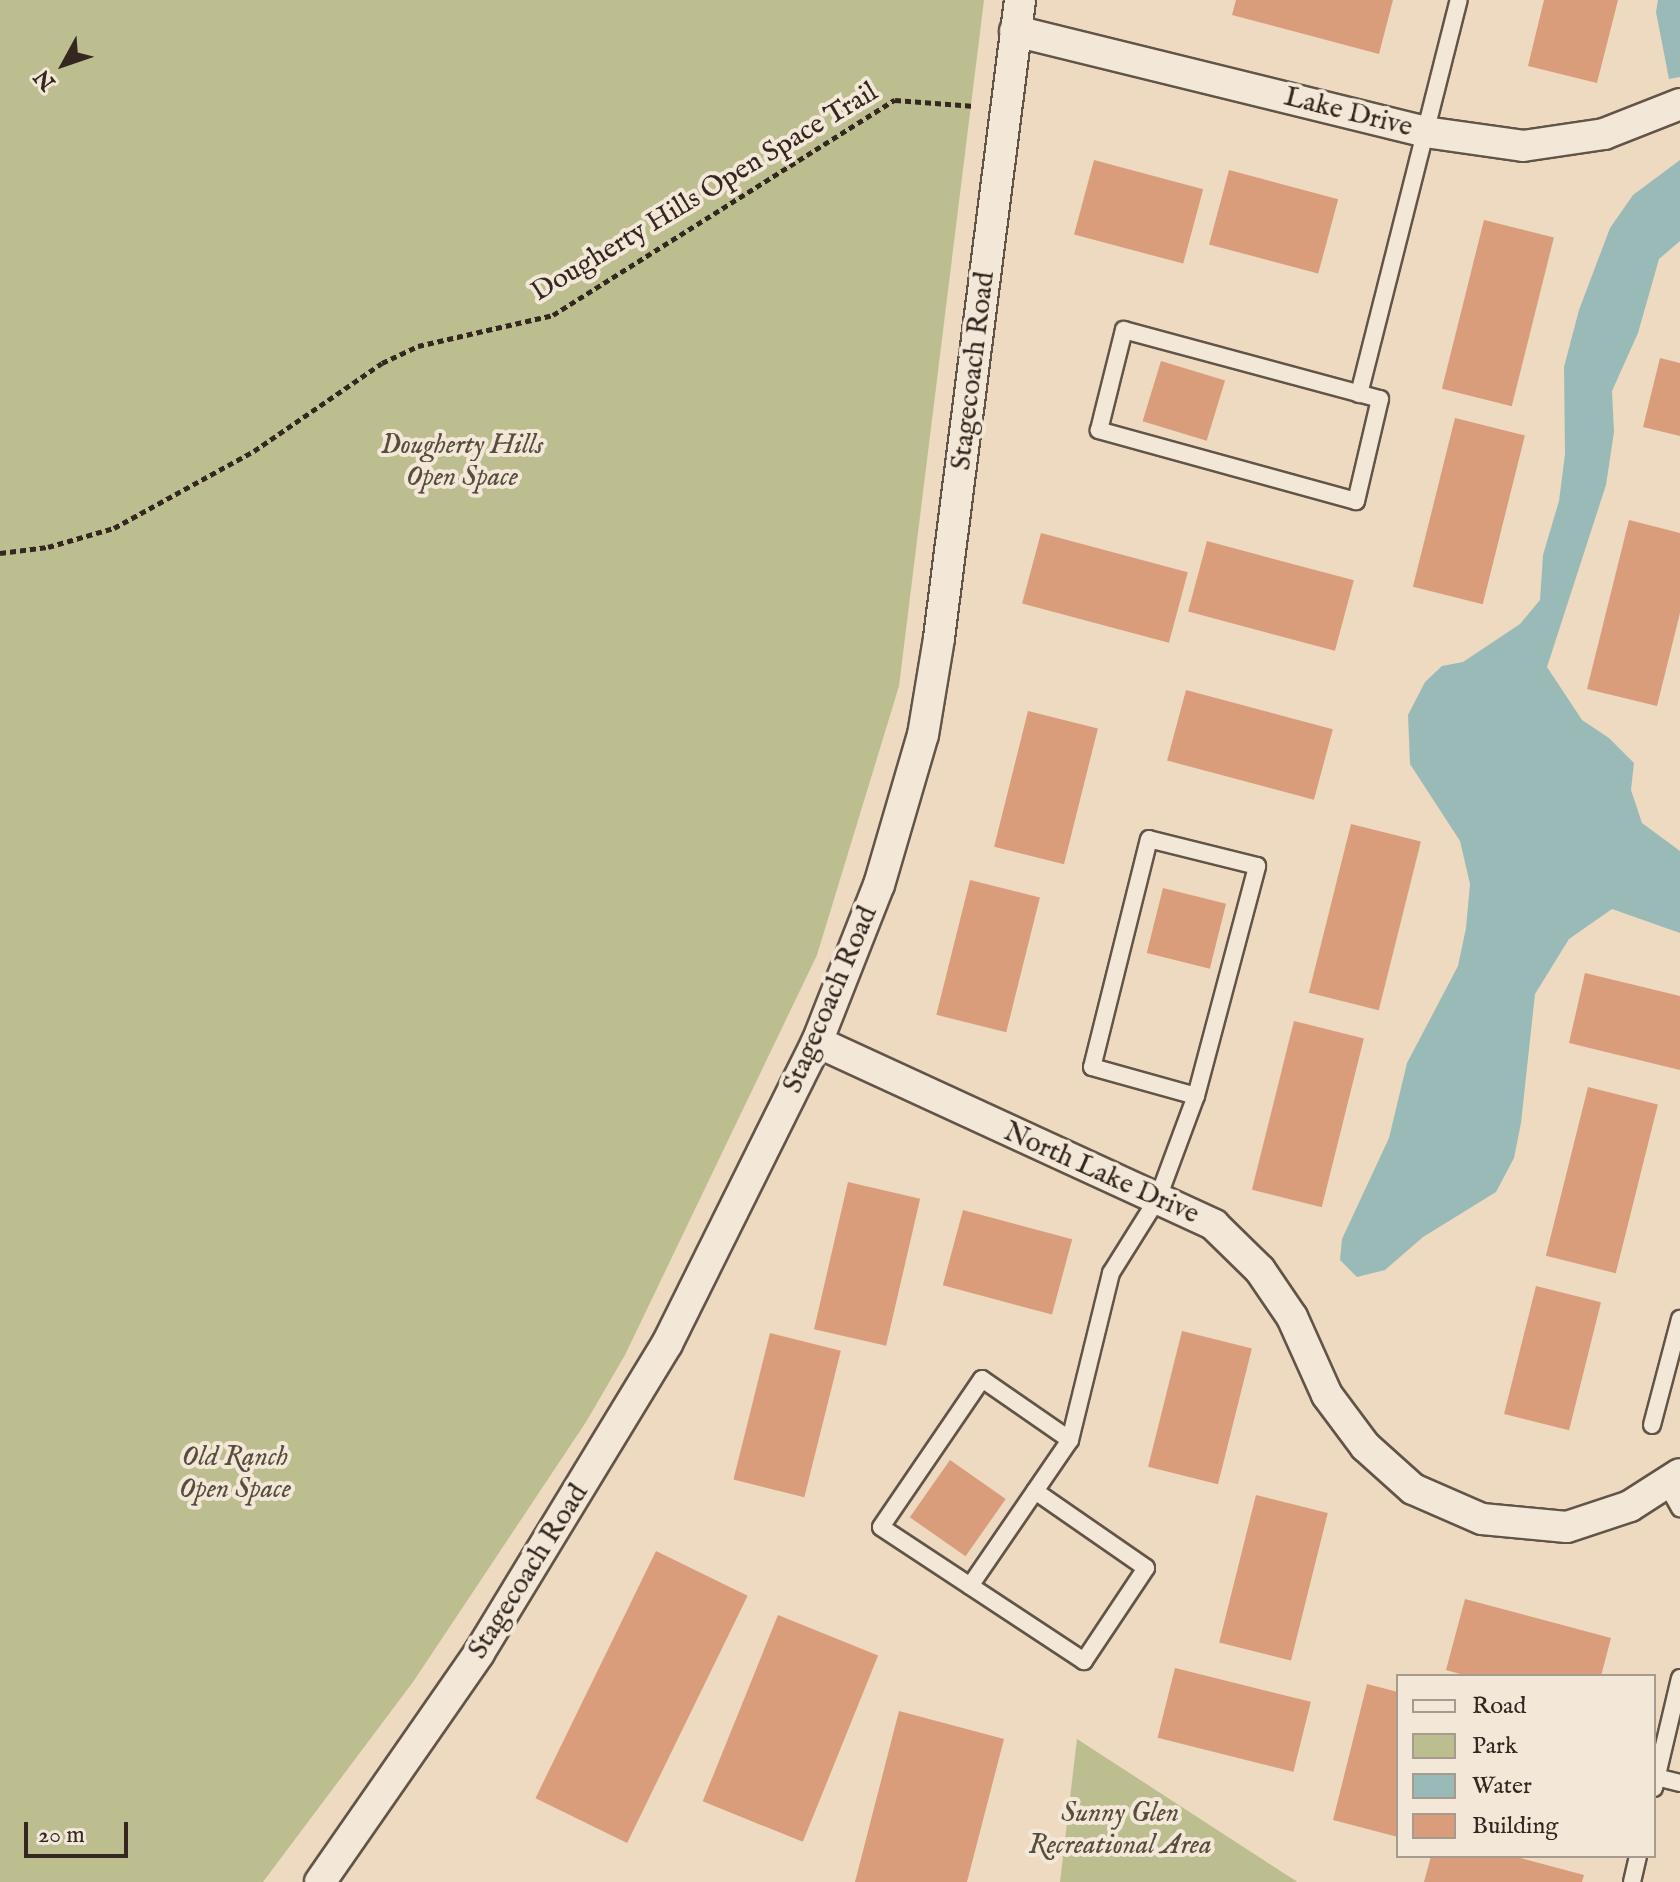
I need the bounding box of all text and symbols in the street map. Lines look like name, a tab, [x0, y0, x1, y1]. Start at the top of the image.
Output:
north arrow	[24, 24, 104, 104]
text: N	[29, 63, 62, 96]
street label: Dougherty Hills Open Space Trail	[526, 76, 884, 310]
street label: Lake Drive	[1280, 81, 1416, 145]
street label: Stagecoach Road	[945, 270, 1003, 472]
park label: Dougherty Hills Open Space	[381, 429, 543, 495]
street label: Stagecoach Road	[777, 902, 885, 1098]
street label: North Lake Drive	[998, 1116, 1204, 1232]
park label: Old Ranch Open Space	[179, 1441, 291, 1507]
street label: Stagecoach Road	[462, 1478, 596, 1666]
legend	[1396, 1674, 1656, 1858]
text: Road	[1472, 1691, 1526, 1722]
text: Park	[1472, 1731, 1518, 1762]
text: Water	[1472, 1771, 1532, 1802]
park label: Sunny Glen Recreational Area	[1028, 1797, 1212, 1863]
scale bar	[28, 1806, 132, 1856]
text: Building	[1472, 1811, 1558, 1842]
text: 20 m	[38, 1820, 85, 1851]

